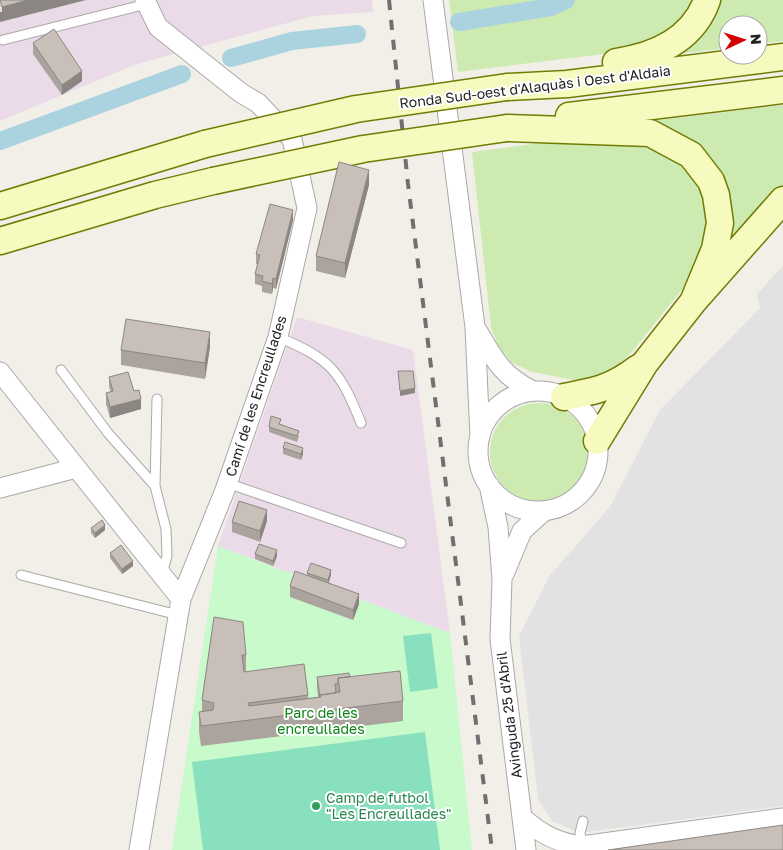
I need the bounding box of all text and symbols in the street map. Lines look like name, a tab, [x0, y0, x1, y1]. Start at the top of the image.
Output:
north arrow	[718, 15, 768, 65]
text: N	[748, 33, 765, 45]
street label: Ronda Sud-oest d'Alaquàs i Oest d'Aldaia	[398, 61, 672, 112]
street label: Camí de les Encreullades	[221, 313, 290, 479]
street label: Avinguda 25 d'Abril	[492, 651, 525, 780]
park label: Parc de les encreullades	[277, 704, 365, 737]
place label: Camp de futbol "Les Encreullades"	[326, 789, 452, 822]
marker: Camp de futbol "Les Encreullades"	[310, 800, 322, 812]

